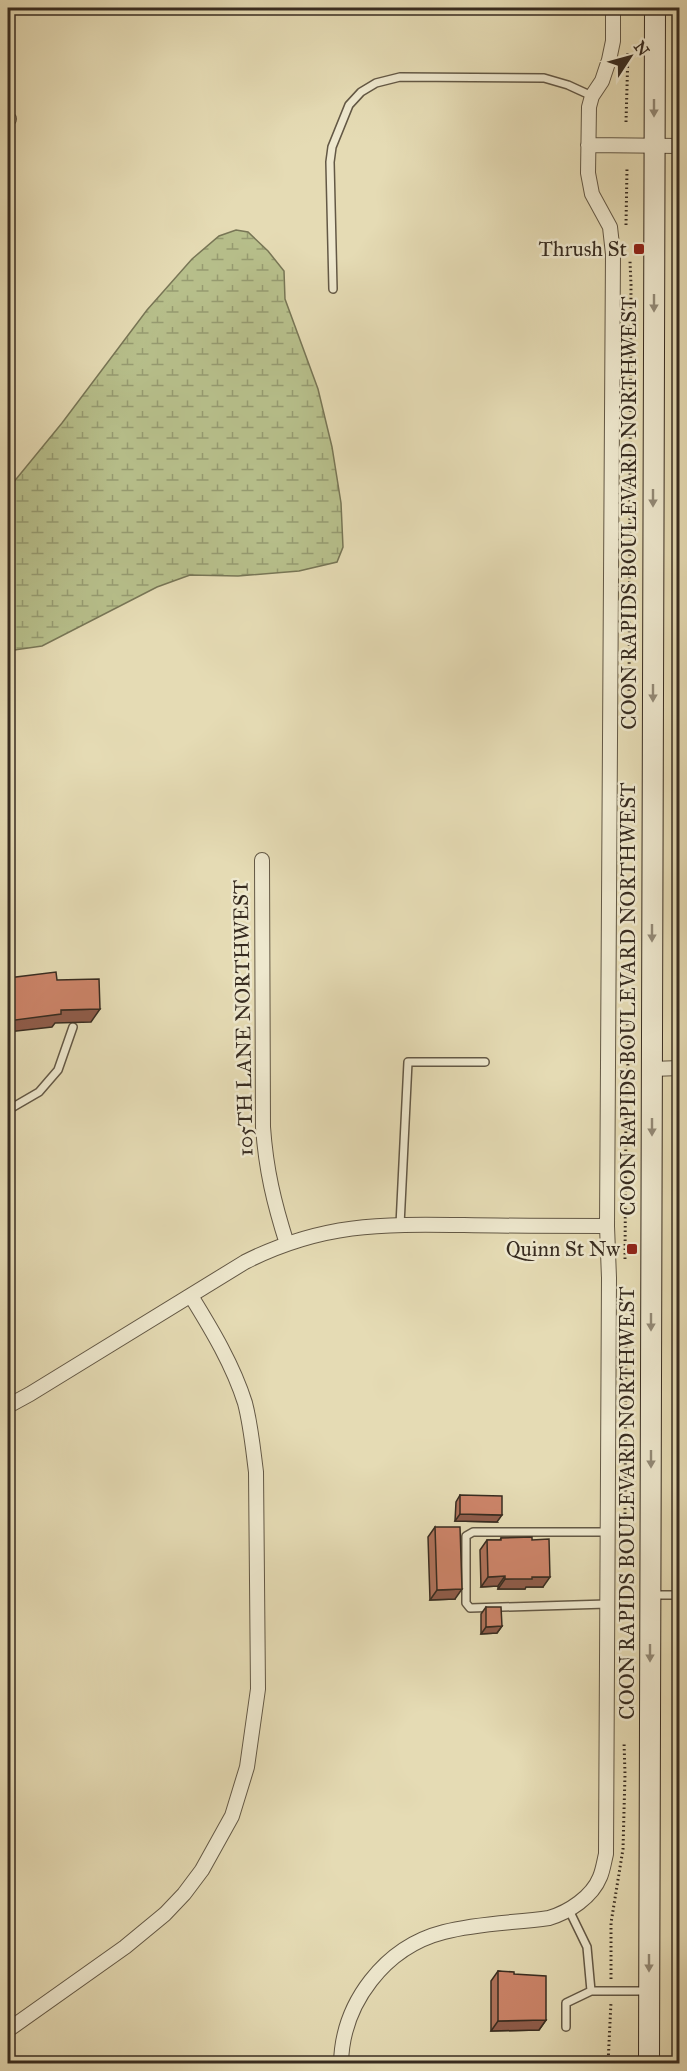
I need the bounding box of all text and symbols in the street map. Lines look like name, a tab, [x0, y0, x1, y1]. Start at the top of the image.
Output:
north arrow	[600, 27, 660, 87]
text: N	[630, 37, 654, 60]
one-way arrow	[649, 98, 659, 117]
place label: Thrush St	[538, 236, 628, 262]
marker: Thrush St	[632, 242, 646, 256]
one-way arrow	[649, 293, 659, 312]
street label: COON RAPIDS BOULEVARD NORTHWEST	[616, 296, 642, 730]
one-way arrow	[648, 488, 658, 507]
one-way arrow	[648, 683, 658, 702]
street label: COON RAPIDS BOULEVARD NORTHWEST	[615, 782, 641, 1216]
street label: 105TH LANE NORTHWEST	[228, 879, 258, 1157]
one-way arrow	[647, 924, 657, 943]
one-way arrow	[647, 1118, 657, 1137]
place label: Quinn St Nw	[506, 1236, 620, 1262]
marker: Quinn St Nw	[625, 1242, 639, 1256]
street label: COON RAPIDS BOULEVARD NORTHWEST	[614, 1286, 640, 1720]
one-way arrow	[646, 1313, 656, 1332]
one-way arrow	[646, 1449, 656, 1468]
one-way arrow	[645, 1644, 655, 1663]
one-way arrow	[644, 1953, 654, 1972]

